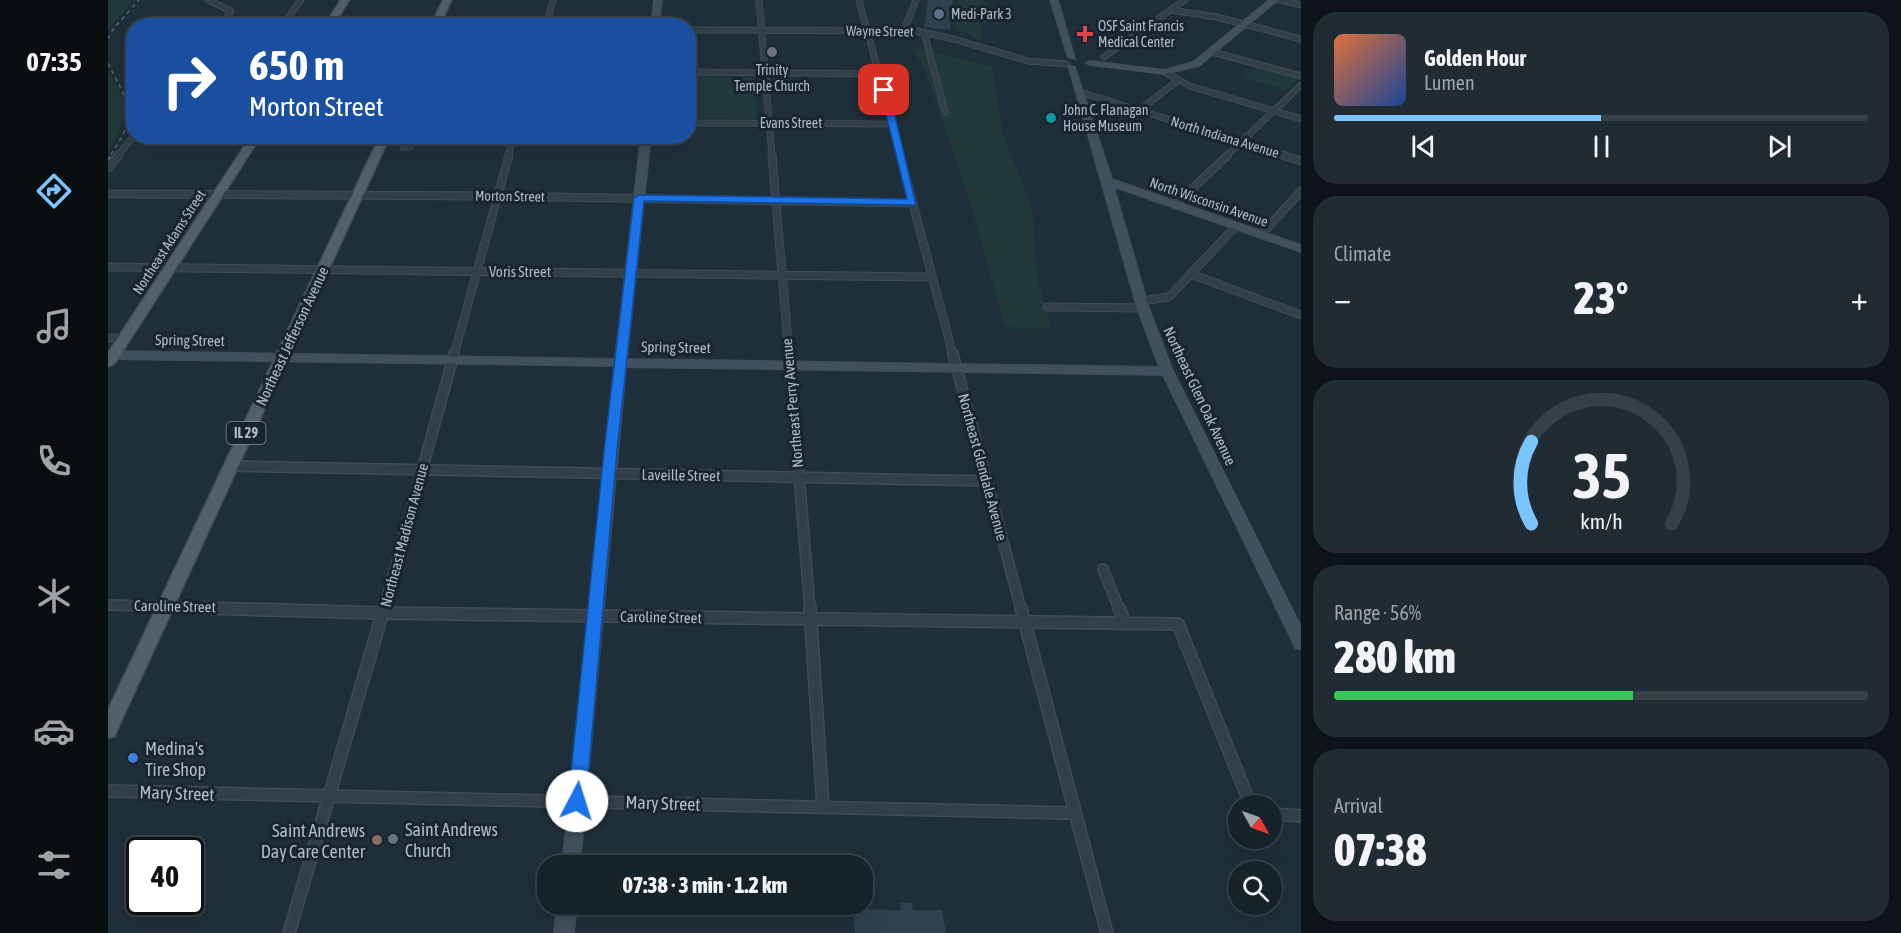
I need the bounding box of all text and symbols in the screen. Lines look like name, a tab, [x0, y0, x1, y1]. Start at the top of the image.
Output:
place label: Medi-Park 3	[951, 6, 1012, 22]
marker: Medi-Park 3	[932, 7, 946, 21]
place label: OSF Saint Francis Medical Center	[1098, 18, 1184, 50]
street label: Wayne Street	[846, 22, 914, 40]
marker: OSF Saint Francis Medical Center	[1076, 25, 1094, 43]
text: 650 m	[249, 41, 344, 89]
icon: right	[150, 42, 228, 120]
marker: Trinity Temple Church	[765, 45, 779, 59]
text: Golden Hour	[1424, 45, 1526, 71]
text: 07:35	[26, 46, 82, 77]
place label: Trinity Temple Church	[734, 62, 810, 94]
pin	[858, 64, 909, 115]
text: Lumen	[1424, 71, 1475, 94]
icon: arrive	[867, 73, 900, 106]
text: Morton Street	[249, 91, 384, 122]
place label: John C. Flanagan House Museum	[1063, 102, 1148, 134]
marker: John C. Flanagan House Museum	[1044, 111, 1058, 125]
street label: North Indiana Avenue	[1169, 113, 1281, 161]
street label: Evans Street	[760, 115, 822, 131]
icon: previous	[1407, 130, 1440, 163]
icon: pause	[1585, 130, 1618, 163]
icon: next	[1763, 130, 1796, 163]
icon: directions	[33, 170, 75, 212]
street label: North Wisconsin Avenue	[1148, 174, 1270, 230]
street label: Northeast Adams Street	[129, 187, 209, 297]
street label: Morton Street	[475, 187, 545, 205]
text: Climate	[1334, 242, 1391, 265]
street label: Voris Street	[489, 263, 551, 280]
street label: Northeast Jefferson Avenue	[252, 264, 332, 408]
text: 23°	[1574, 272, 1628, 324]
text: −	[1334, 279, 1351, 317]
text: +	[1851, 279, 1868, 317]
icon: music	[33, 305, 75, 347]
street label: Northeast Glen Oak Avenue	[1160, 324, 1240, 468]
street label: Spring Street	[155, 331, 225, 349]
street label: Northeast Perry Avenue	[778, 337, 806, 468]
street label: Spring Street	[641, 338, 711, 356]
street label: Northeast Glendale Avenue	[955, 392, 1011, 542]
road number: IL 29	[226, 422, 266, 444]
icon: phone	[33, 440, 75, 482]
text: 35	[1572, 440, 1630, 511]
street label: Northeast Madison Avenue	[377, 461, 431, 609]
street label: Laveille Street	[642, 466, 720, 484]
text: km/h	[1580, 509, 1622, 534]
icon: climate	[33, 575, 75, 617]
street label: Caroline Street	[134, 597, 216, 615]
text: Range · 56%	[1334, 601, 1421, 624]
street label: Caroline Street	[620, 608, 702, 626]
text: 280 km	[1334, 631, 1456, 683]
icon: car	[33, 710, 75, 752]
place label: Medina's Tire Shop	[145, 738, 206, 780]
marker: Medina's Tire Shop	[126, 751, 140, 765]
position arrow	[545, 769, 609, 833]
street label: Mary Street	[139, 781, 215, 805]
street label: Mary Street	[625, 791, 701, 815]
text: Arrival	[1334, 794, 1383, 817]
north arrow	[1228, 795, 1282, 849]
map controls	[1228, 795, 1282, 915]
place label: Saint Andrews Church	[405, 819, 498, 861]
place label: Saint Andrews Day Care Center	[261, 820, 366, 862]
text: 07:38	[1334, 824, 1427, 876]
marker: Saint Andrews Church	[386, 832, 400, 846]
marker: Saint Andrews Day Care Center	[370, 833, 384, 847]
speed limit sign: 40	[126, 837, 204, 915]
icon: filters	[33, 844, 75, 886]
button: search	[1228, 861, 1282, 915]
text: 07:38 · 3 min · 1.2 km	[623, 872, 787, 898]

